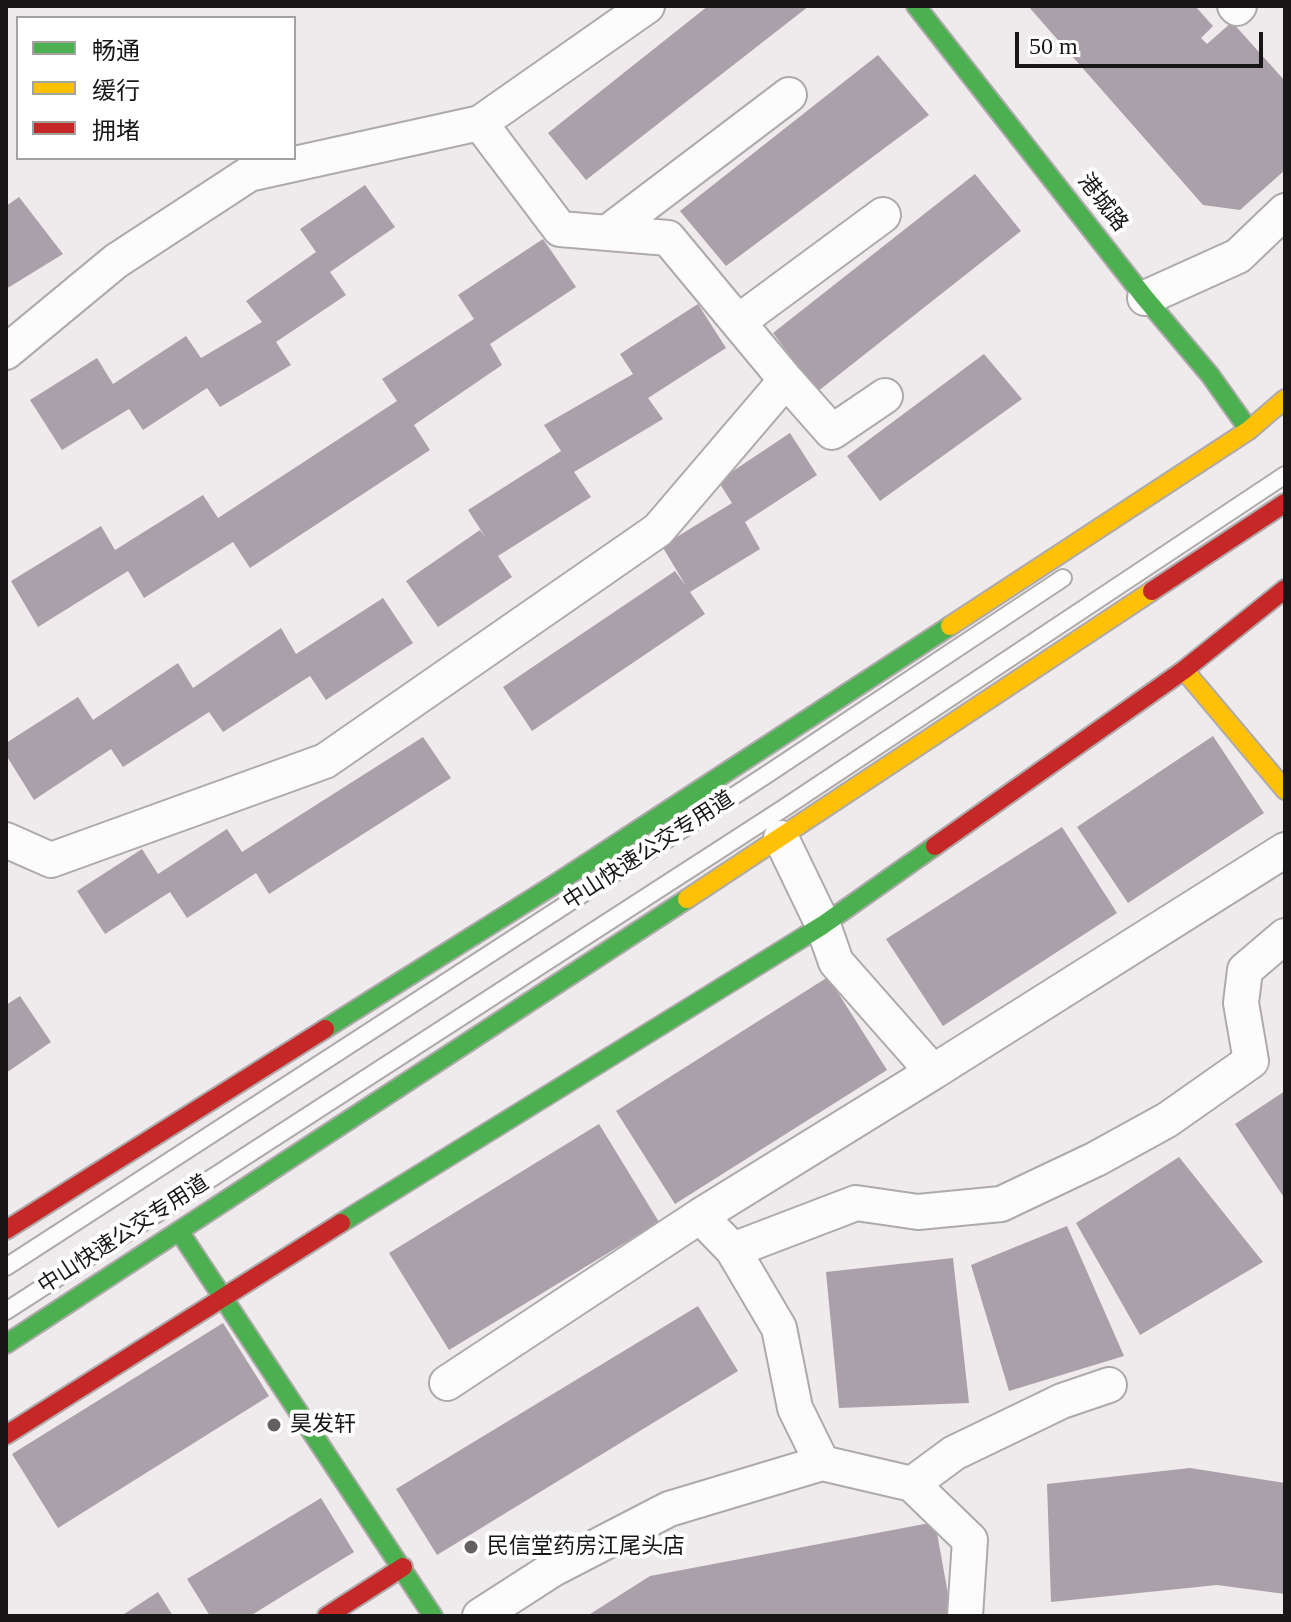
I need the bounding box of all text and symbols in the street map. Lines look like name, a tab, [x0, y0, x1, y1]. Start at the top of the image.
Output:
legend	[16, 16, 296, 160]
scale bar	[1019, 16, 1267, 66]
text: 50 m	[1029, 33, 1078, 59]
text: 畅通	[92, 38, 140, 64]
text: 缓行	[92, 78, 140, 104]
text: 拥堵	[92, 118, 140, 144]
street label: 港城路	[1071, 169, 1133, 237]
street label: 中山快速公交专用道	[559, 786, 739, 916]
street label: 中山快速公交专用道	[34, 1170, 214, 1300]
place label: 昊发轩	[290, 1412, 356, 1438]
marker: 昊发轩	[265, 1416, 283, 1434]
place label: 民信堂药房江尾头店	[487, 1534, 685, 1560]
marker: 民信堂药房江尾头店	[462, 1538, 480, 1556]

